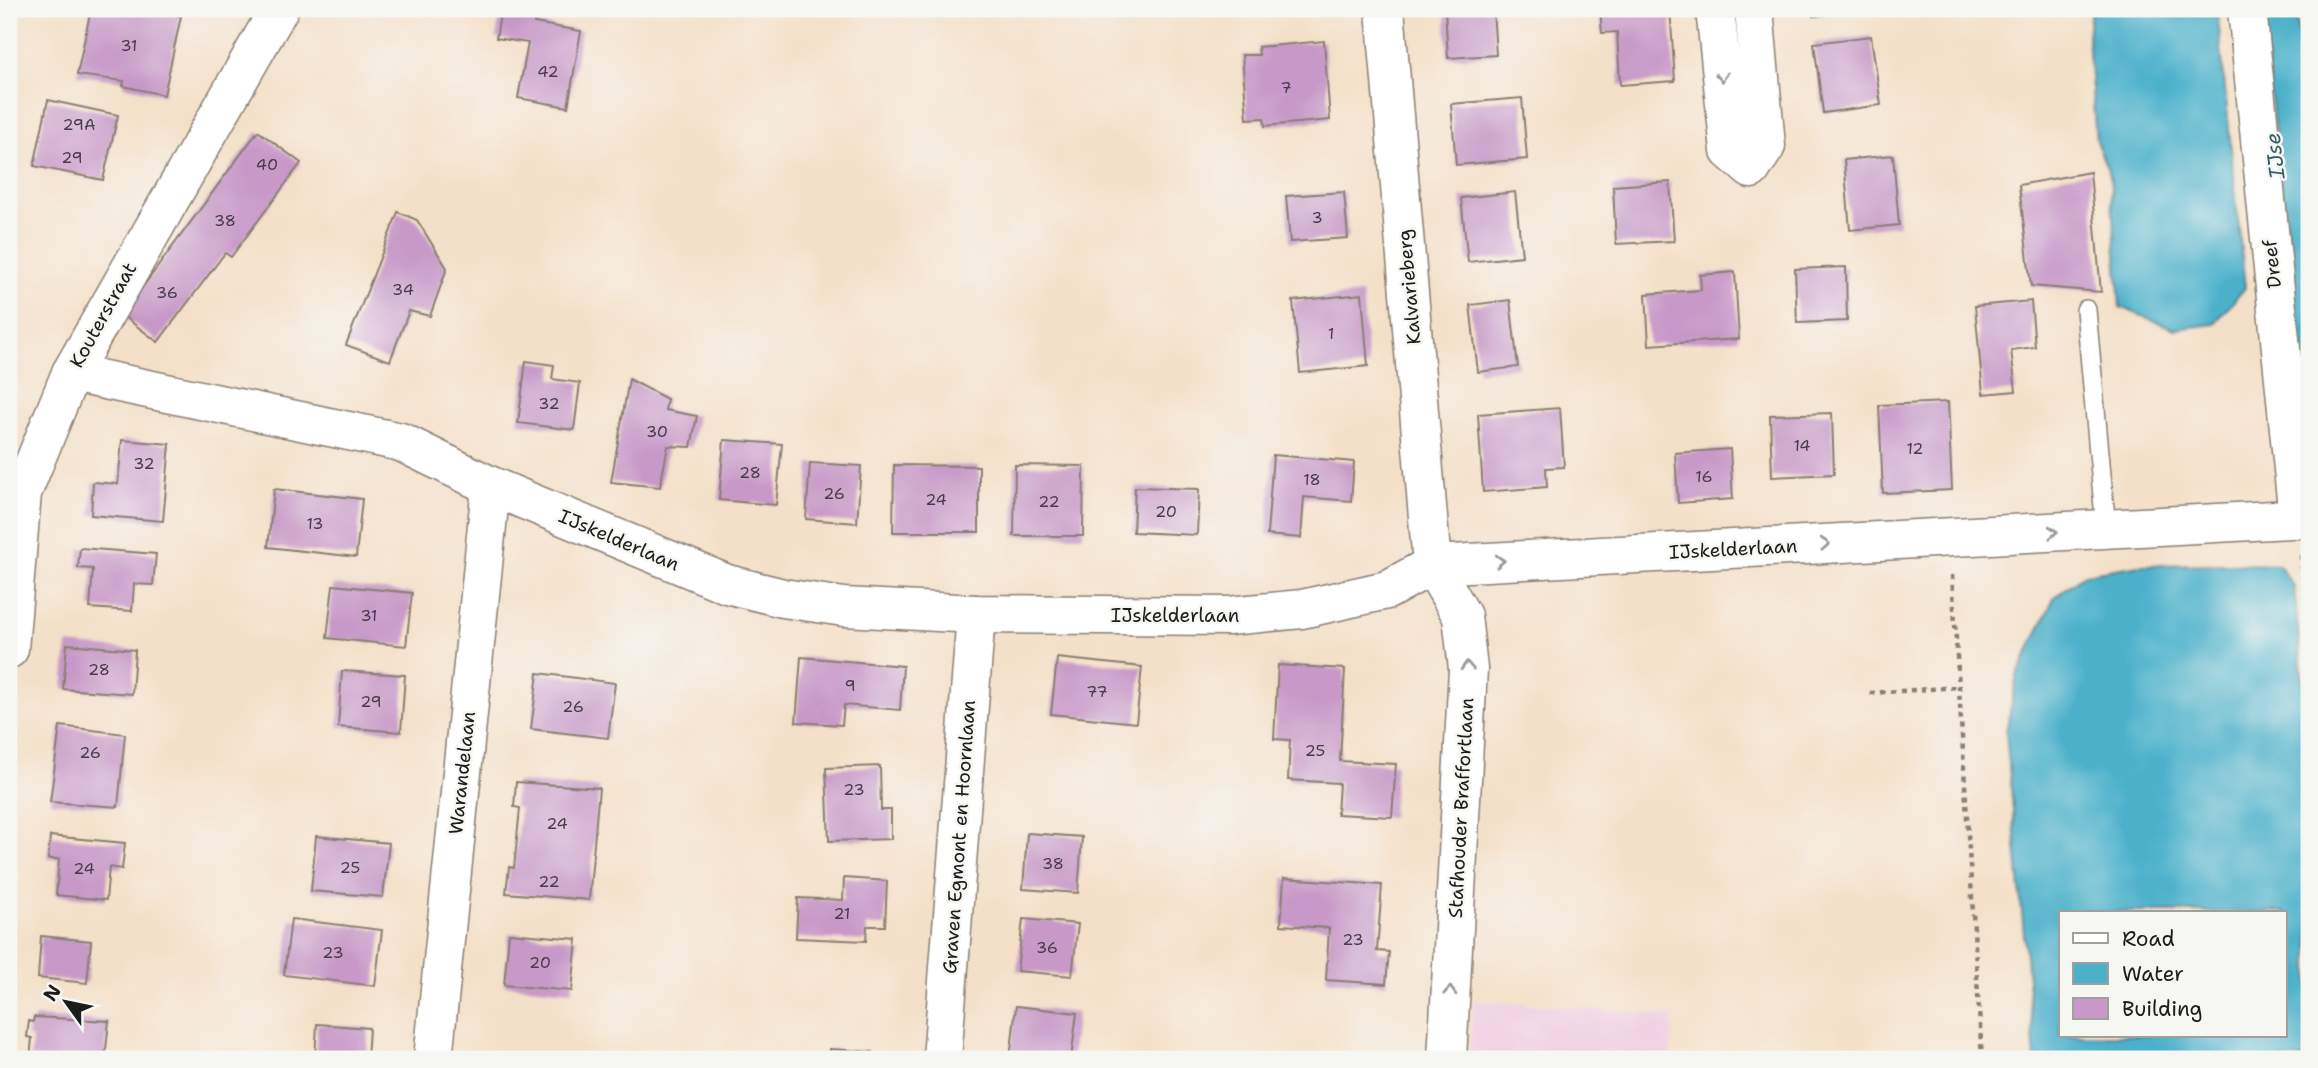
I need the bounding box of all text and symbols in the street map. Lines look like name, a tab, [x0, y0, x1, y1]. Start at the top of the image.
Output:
house number: 31	[120, 35, 138, 56]
house number: 42	[537, 61, 559, 82]
one-way arrow	[1714, 71, 1729, 82]
house number: 7	[1280, 77, 1292, 98]
house number: 29A	[62, 114, 96, 135]
water label: IJse	[2259, 131, 2291, 182]
house number: 29	[61, 147, 83, 168]
house number: 40	[256, 154, 278, 175]
house number: 3	[1311, 207, 1323, 228]
house number: 38	[214, 210, 236, 231]
street label: Kalvarieberg	[1392, 228, 1426, 346]
street label: Dreef	[2257, 238, 2287, 289]
street label: Kouterstraat	[64, 258, 142, 372]
house number: 34	[392, 279, 414, 300]
house number: 36	[156, 282, 178, 303]
house number: 1	[1328, 323, 1334, 344]
house number: 32	[538, 393, 560, 414]
house number: 30	[646, 421, 668, 442]
house number: 14	[1793, 435, 1811, 456]
house number: 12	[1906, 438, 1924, 459]
house number: 32	[133, 453, 155, 474]
house number: 28	[739, 462, 761, 483]
house number: 16	[1695, 466, 1713, 487]
house number: 18	[1303, 469, 1321, 490]
house number: 26	[823, 483, 845, 504]
house number: 24	[925, 489, 947, 510]
house number: 22	[1038, 491, 1060, 512]
house number: 20	[1155, 501, 1177, 522]
street label: IJskelderlaan	[555, 503, 683, 577]
house number: 13	[306, 513, 324, 534]
one-way arrow	[2047, 524, 2058, 539]
street label: IJskelderlaan	[1668, 533, 1798, 565]
one-way arrow	[1820, 537, 1831, 552]
one-way arrow	[1495, 554, 1506, 569]
street label: IJskelderlaan	[1111, 603, 1239, 628]
house number: 31	[360, 605, 378, 626]
house number: 28	[88, 659, 110, 680]
one-way arrow	[1460, 660, 1475, 671]
house number: 9	[844, 675, 856, 696]
house number: 77	[1086, 681, 1108, 702]
house number: 29	[360, 691, 382, 712]
house number: 26	[562, 696, 584, 717]
street label: Stafhouder Braffortlaan	[1443, 697, 1479, 919]
street label: Graven Egmont en Hoornlaan	[937, 699, 981, 975]
street label: Warandelaan	[443, 710, 481, 836]
house number: 25	[1305, 740, 1325, 761]
house number: 26	[79, 742, 101, 763]
house number: 23	[843, 779, 865, 800]
house number: 24	[546, 813, 568, 834]
house number: 38	[1042, 853, 1064, 874]
house number: 25	[340, 857, 360, 878]
house number: 24	[73, 858, 95, 879]
house number: 22	[538, 871, 560, 892]
house number: 21	[833, 903, 851, 924]
legend	[2059, 911, 2286, 1036]
text: Road	[2122, 925, 2175, 953]
house number: 23	[1342, 929, 1364, 950]
house number: 36	[1036, 937, 1058, 958]
house number: 23	[322, 942, 344, 963]
house number: 20	[529, 952, 551, 973]
text: Water	[2122, 960, 2184, 988]
north arrow	[32, 967, 102, 1036]
text: N	[38, 980, 67, 1006]
one-way arrow	[1443, 985, 1458, 996]
text: Building	[2122, 995, 2202, 1023]

